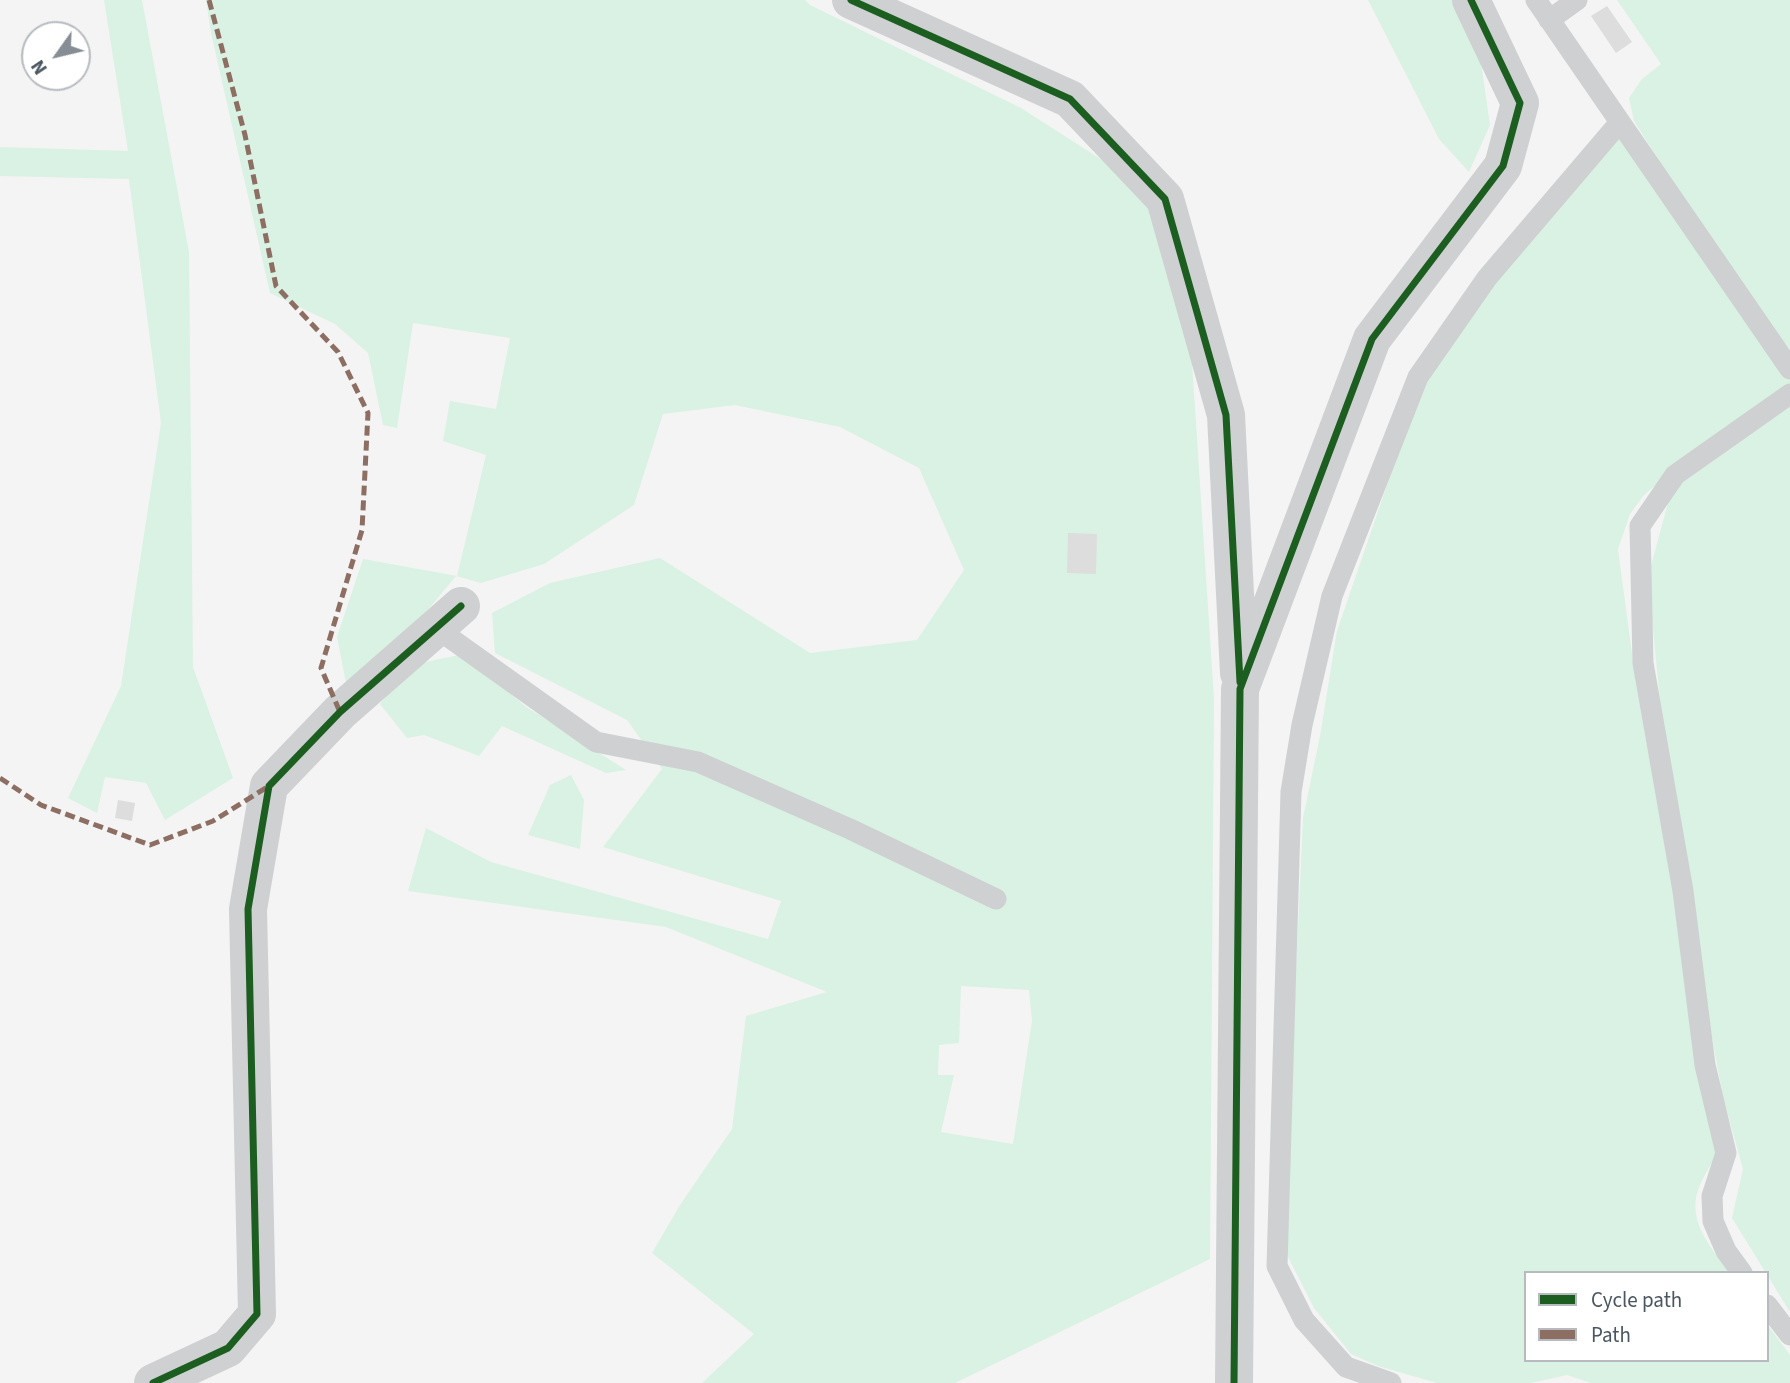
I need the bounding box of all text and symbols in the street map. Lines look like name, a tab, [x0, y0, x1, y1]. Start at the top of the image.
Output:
north arrow	[21, 21, 91, 91]
text: N	[25, 54, 55, 80]
legend	[1524, 1271, 1769, 1362]
text: Cycle path	[1591, 1285, 1682, 1315]
text: Path	[1591, 1320, 1631, 1350]

